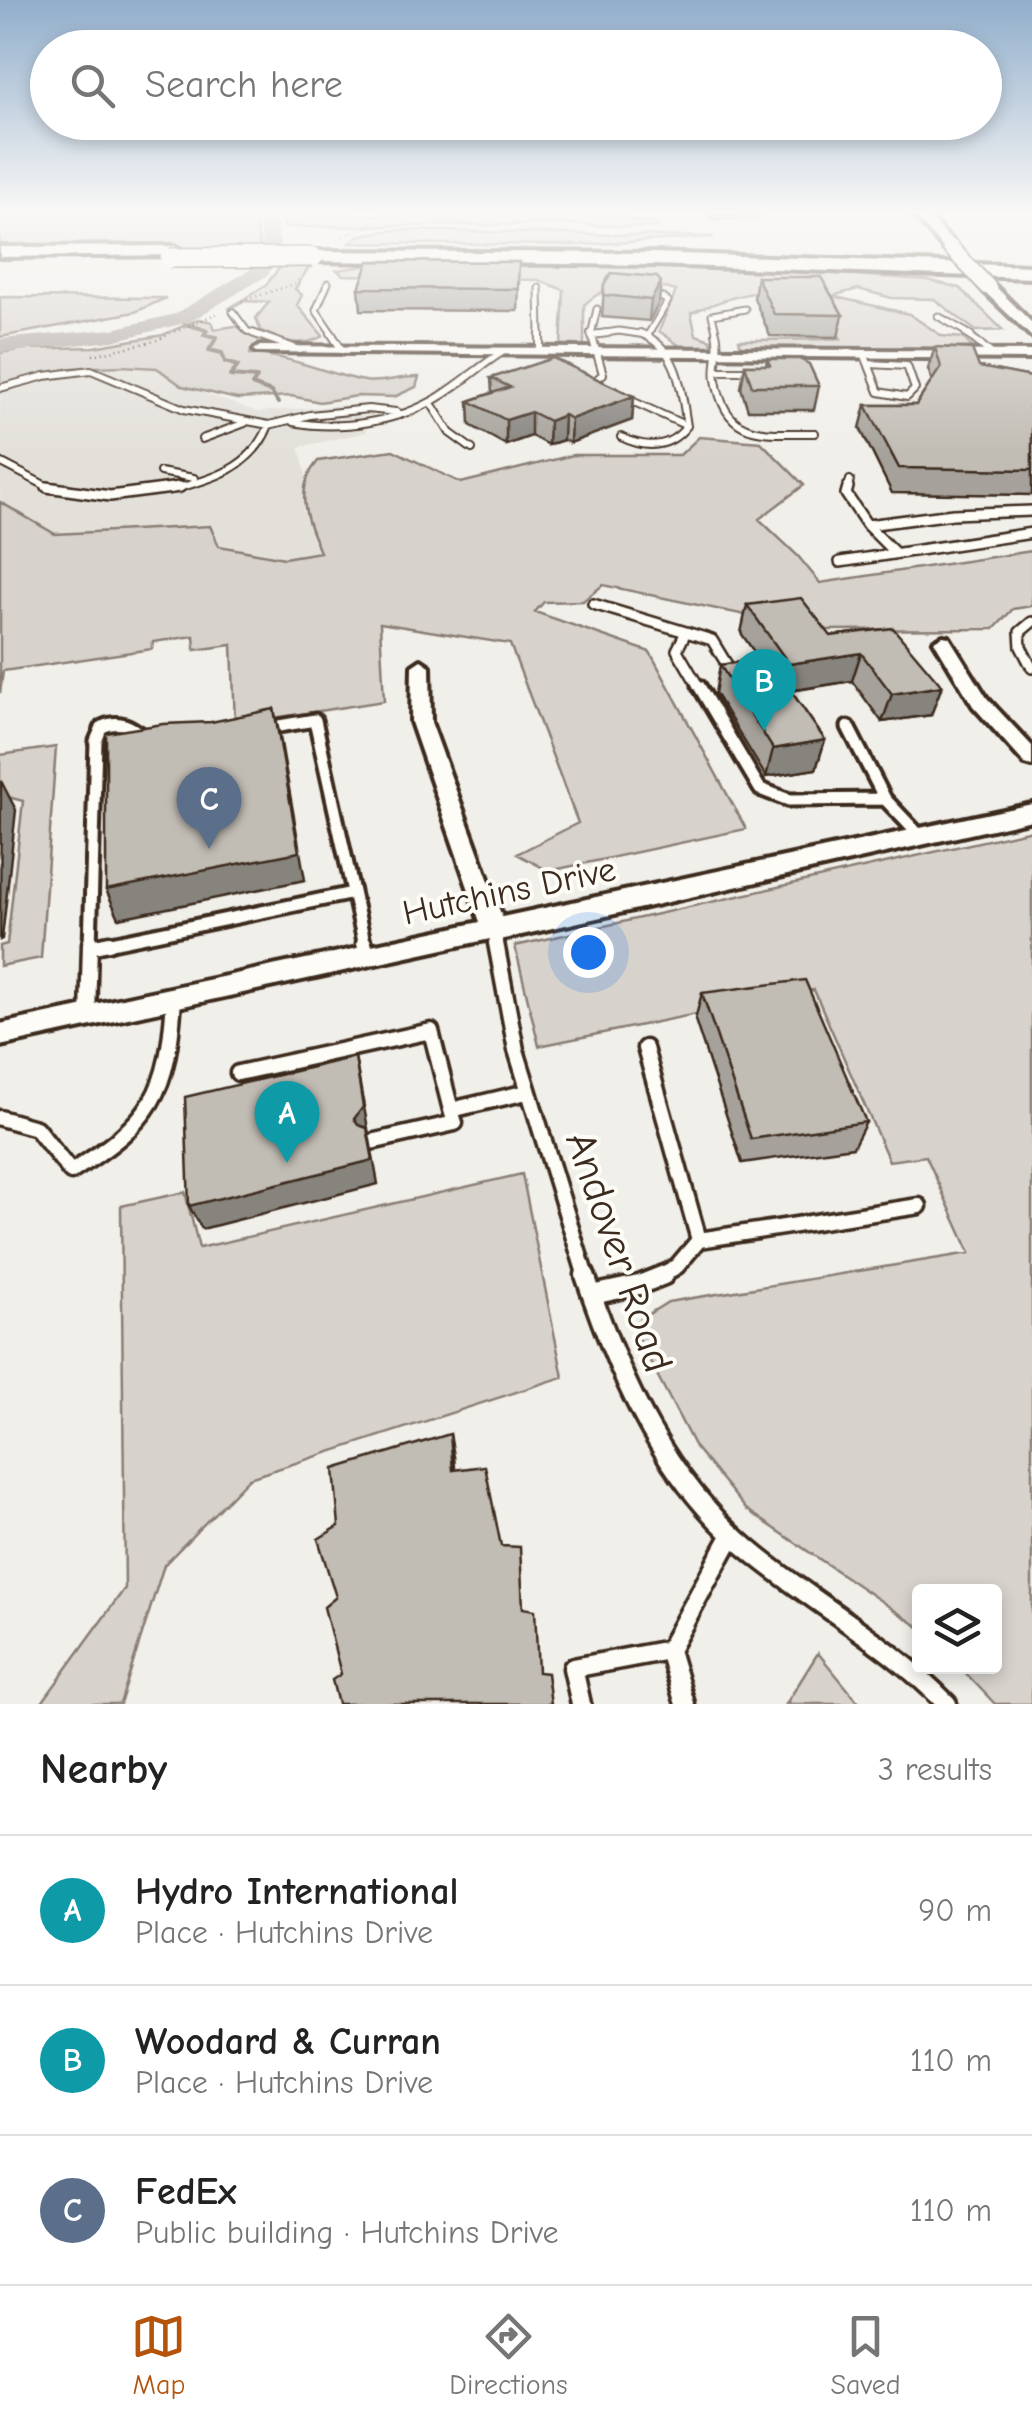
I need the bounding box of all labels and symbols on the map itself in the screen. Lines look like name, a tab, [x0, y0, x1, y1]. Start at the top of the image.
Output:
pin: B	[732, 648, 796, 731]
pin: C	[176, 766, 242, 849]
street label: Hutchins Drive	[399, 848, 619, 934]
your location	[563, 927, 614, 978]
pin: A	[254, 1080, 320, 1163]
street label: Andover Road	[555, 1125, 683, 1379]

